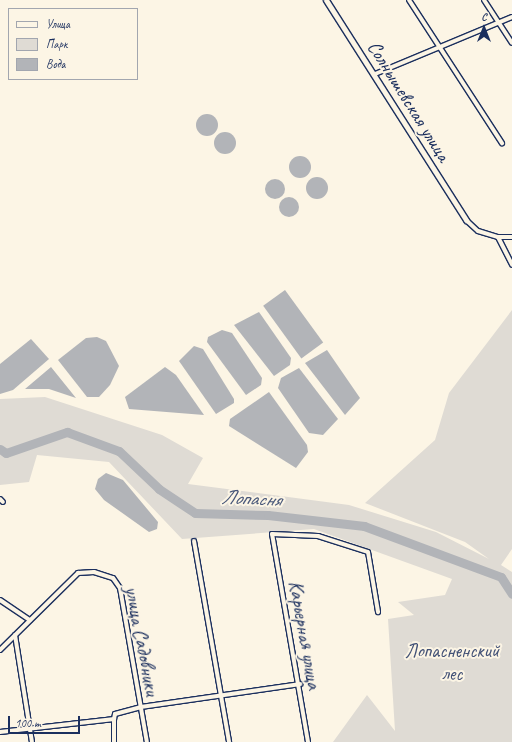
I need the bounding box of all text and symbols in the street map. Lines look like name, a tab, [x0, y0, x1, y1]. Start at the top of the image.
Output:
legend	[8, 8, 138, 80]
north arrow	[464, 8, 504, 48]
text: С	[481, 9, 487, 23]
text: Улица	[46, 16, 70, 32]
text: Парк	[46, 36, 67, 52]
street label: Солнышевская улица	[362, 36, 456, 166]
text: Вода	[46, 56, 65, 72]
water label: Лопасня	[221, 484, 281, 512]
street label: Карьерная улица	[283, 578, 327, 692]
street label: улица Садовники	[120, 584, 164, 698]
park label: Лопасненский лес	[405, 639, 499, 686]
scale bar	[10, 708, 82, 734]
text: 100 m	[15, 715, 41, 731]

